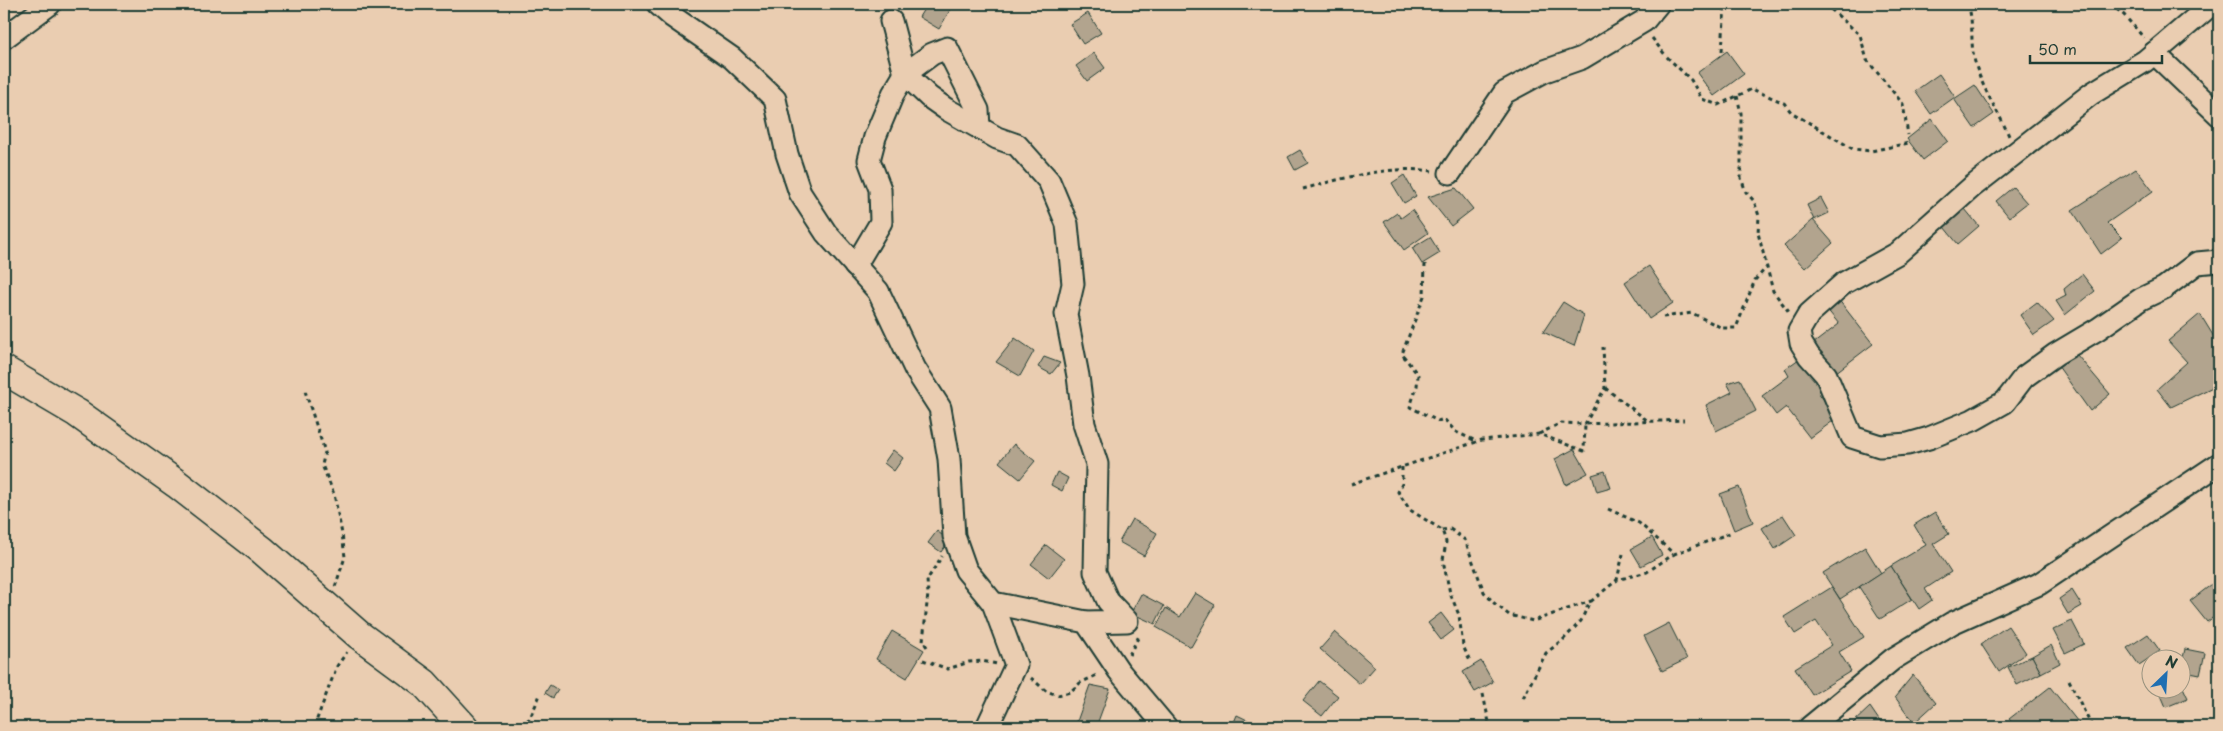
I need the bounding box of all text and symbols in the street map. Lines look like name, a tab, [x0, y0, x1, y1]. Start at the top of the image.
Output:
scale bar	[2030, 32, 2163, 64]
text: 50 m	[2038, 37, 2077, 60]
north arrow	[2140, 648, 2190, 698]
text: N	[2162, 650, 2181, 674]

